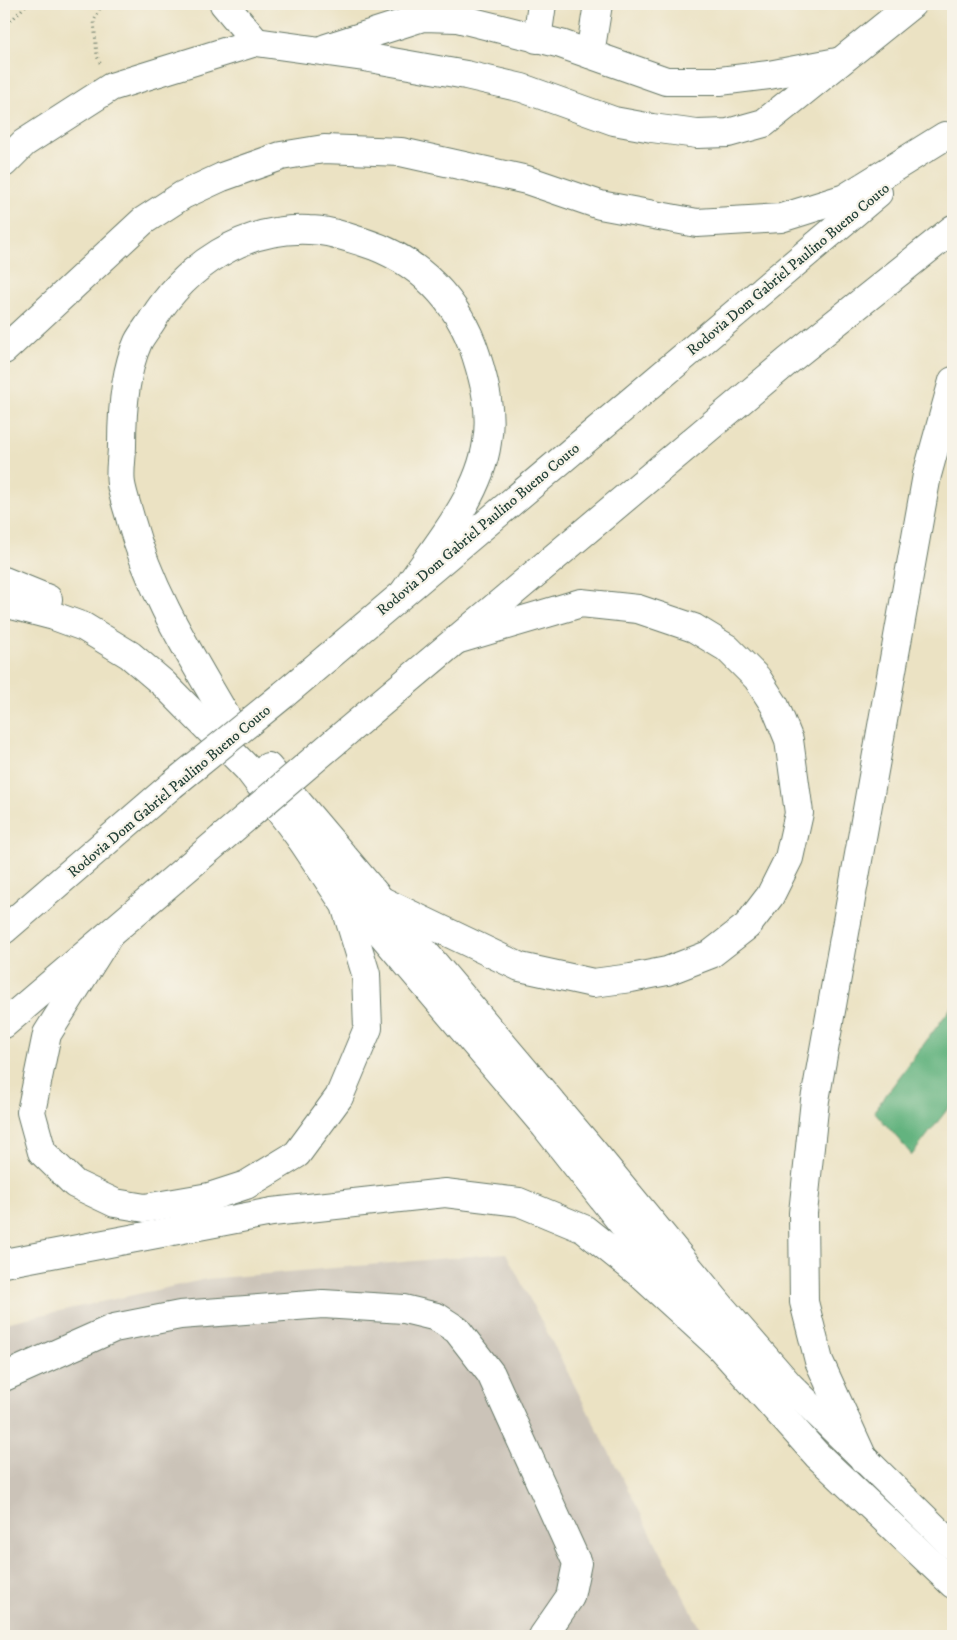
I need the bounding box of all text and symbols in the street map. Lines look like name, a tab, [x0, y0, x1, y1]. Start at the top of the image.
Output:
street label: Rodovia Dom Gabriel Paulino Bueno Couto	[683, 179, 894, 360]
street label: Rodovia Dom Gabriel Paulino Bueno Couto	[373, 439, 584, 620]
street label: Rodovia Dom Gabriel Paulino Bueno Couto	[64, 701, 275, 882]

